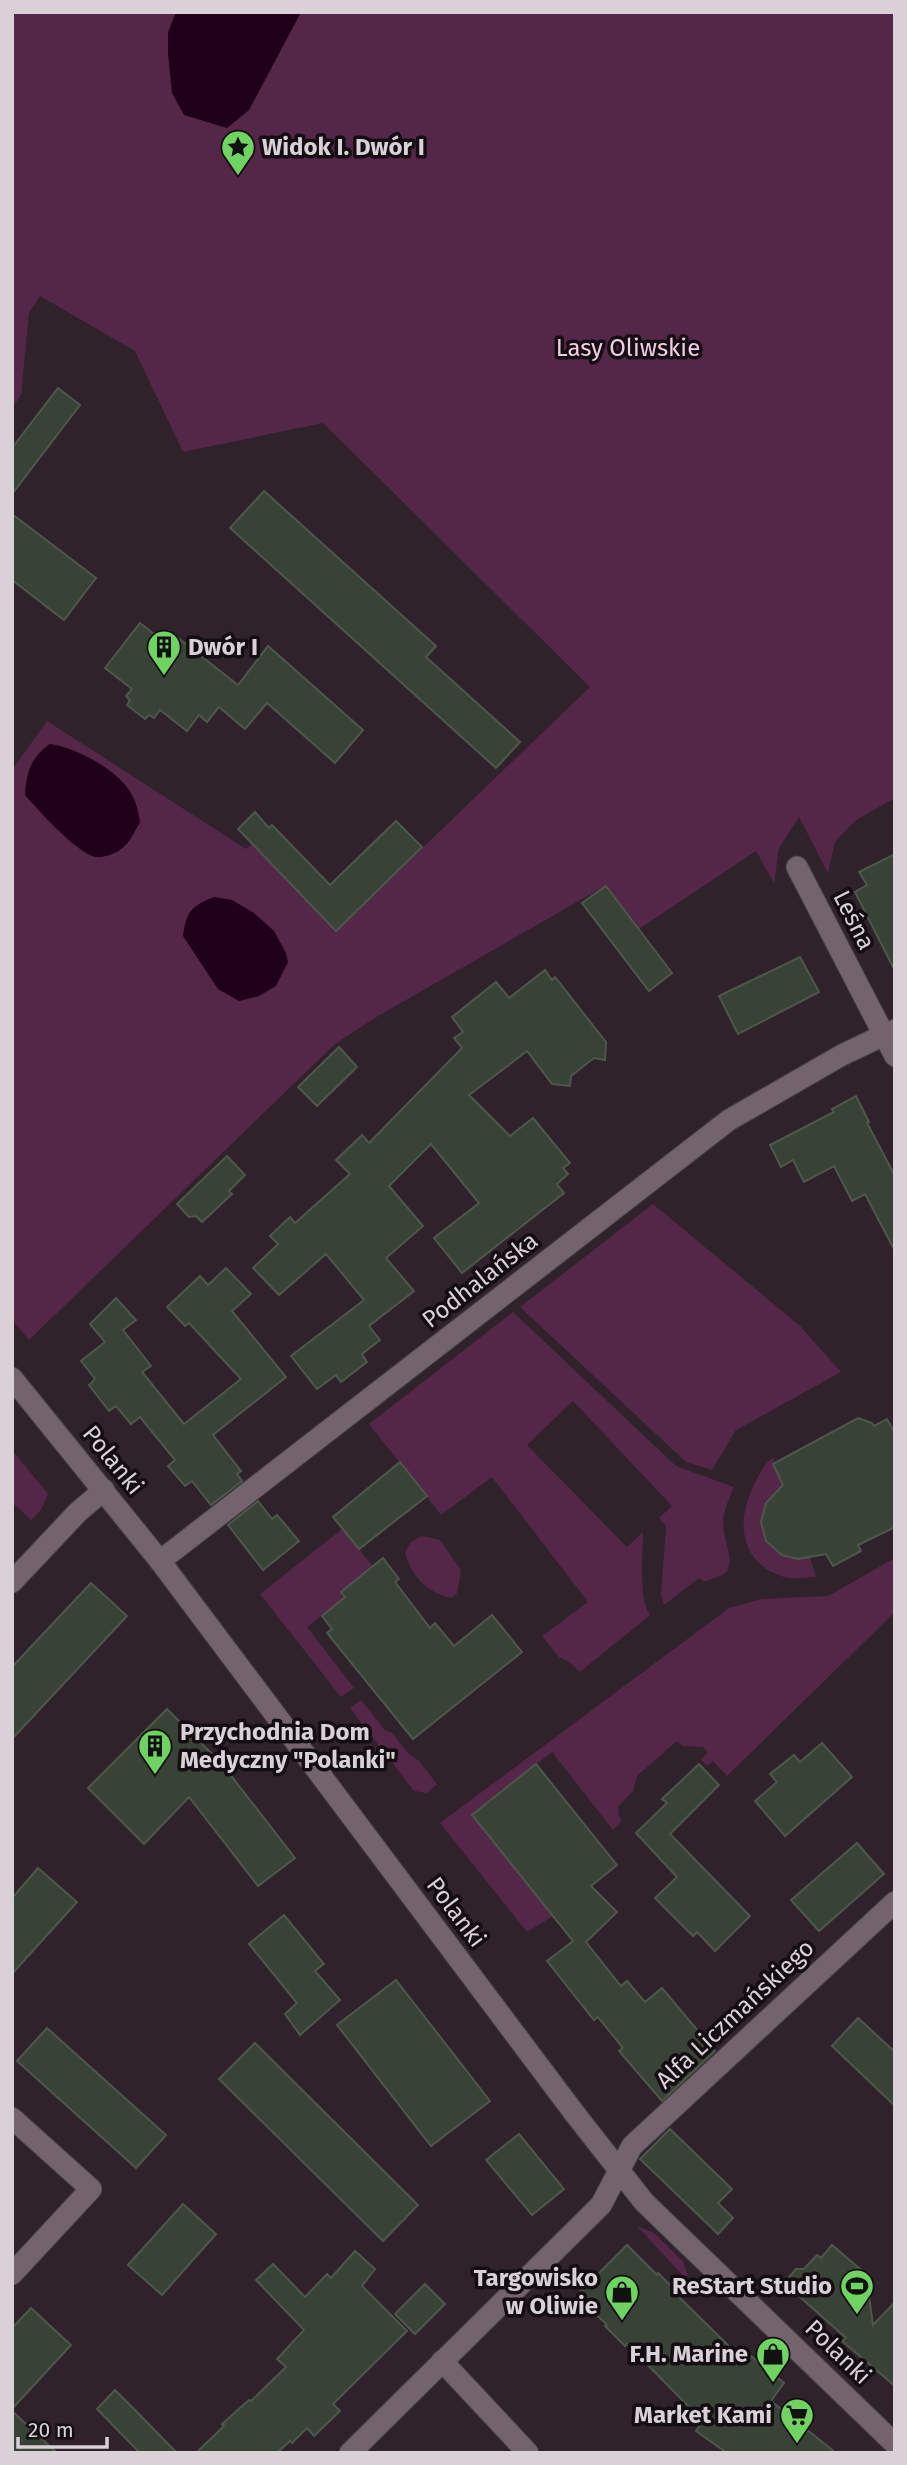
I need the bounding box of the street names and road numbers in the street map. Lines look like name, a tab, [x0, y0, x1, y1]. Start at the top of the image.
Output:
street label: Leśna	[827, 886, 881, 954]
street label: Podhalańska	[417, 1226, 543, 1334]
street label: Polanki	[77, 1420, 149, 1500]
street label: Polanki	[421, 1871, 491, 1953]
street label: Alfa Liczmańskiego	[650, 1934, 820, 2094]
street label: Polanki	[799, 2314, 877, 2390]

